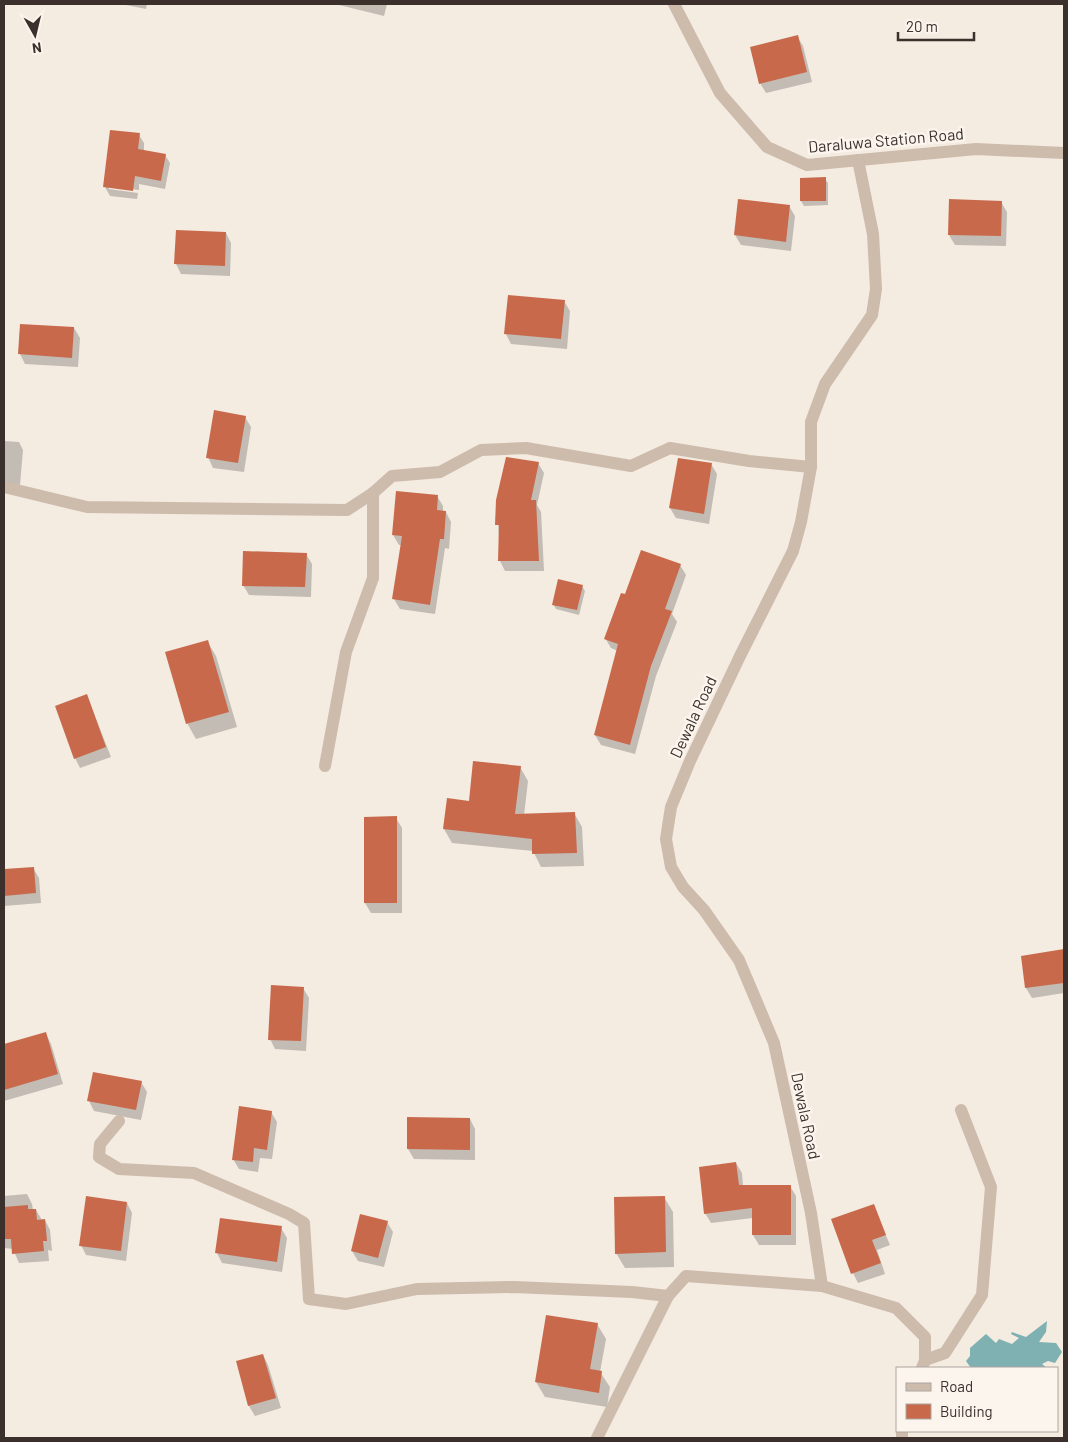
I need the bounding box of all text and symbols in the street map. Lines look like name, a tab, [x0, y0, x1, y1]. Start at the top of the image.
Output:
north arrow	[10, 10, 60, 60]
scale bar	[898, 10, 974, 42]
text: 20 m	[906, 17, 938, 35]
text: N	[31, 39, 43, 57]
street label: Daraluwa Station Road	[807, 123, 965, 156]
street label: Dewala Road	[665, 673, 720, 761]
street label: Dewala Road	[788, 1071, 825, 1161]
legend	[896, 1367, 1058, 1432]
text: Road	[940, 1377, 973, 1395]
text: Building	[940, 1402, 993, 1420]

